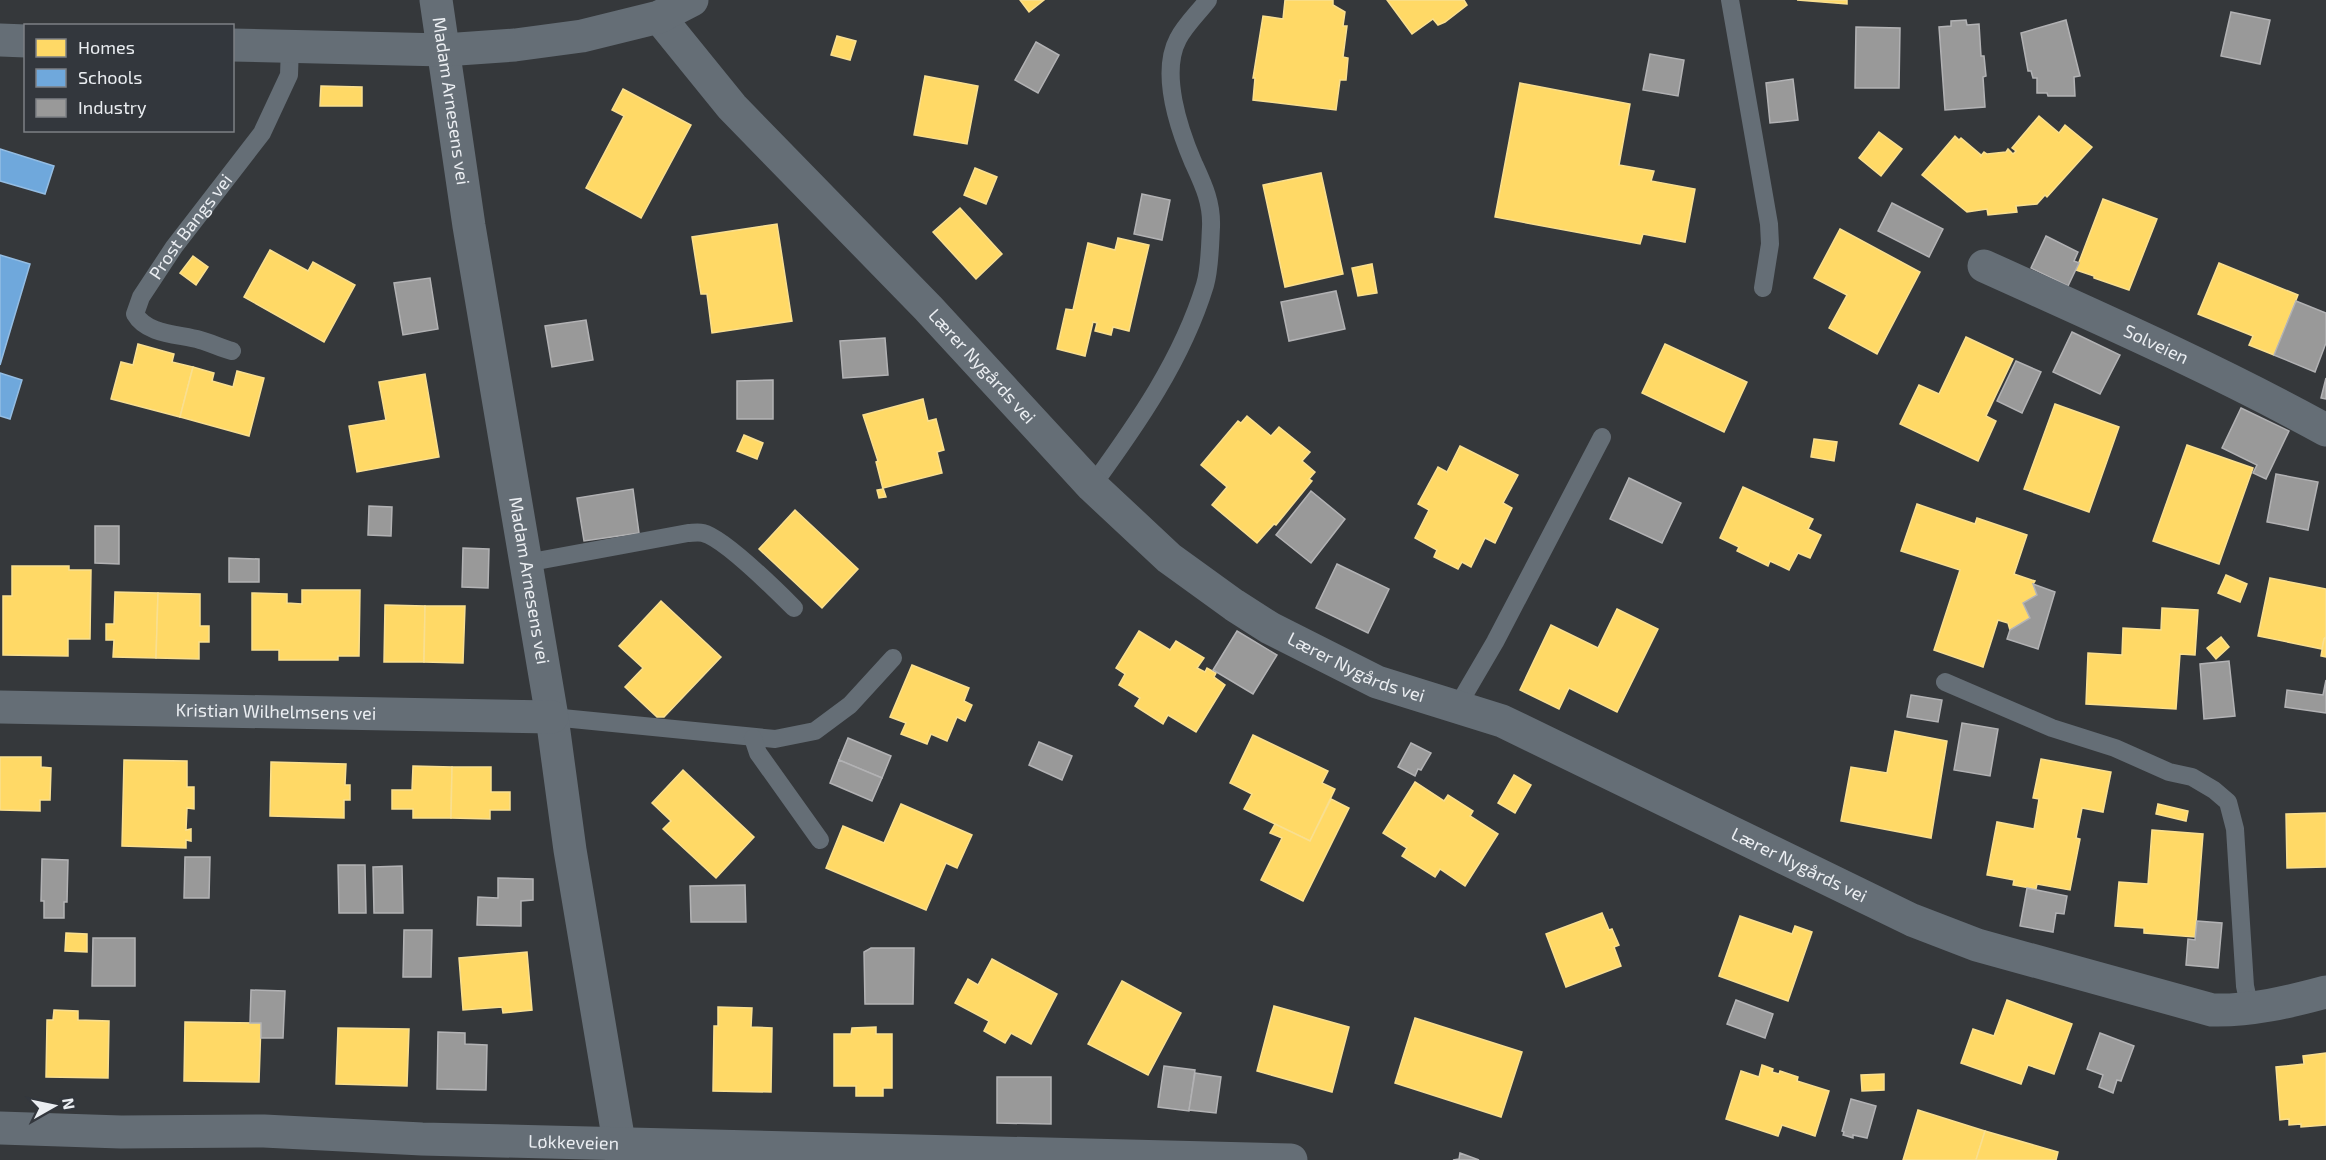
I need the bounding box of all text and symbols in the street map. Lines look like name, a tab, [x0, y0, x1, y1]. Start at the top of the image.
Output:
street label: Madam Arnesens vei	[429, 15, 475, 186]
legend	[24, 24, 234, 132]
text: Homes	[78, 36, 135, 58]
text: Schools	[78, 66, 142, 88]
text: Industry	[78, 96, 147, 118]
street label: Prost Bangs vei	[144, 169, 236, 283]
street label: Lærer Nygårds vei	[924, 304, 1041, 428]
street label: Solveien	[2120, 319, 2192, 368]
street label: Madam Arnesens vei	[505, 495, 555, 666]
street label: Lærer Nygårds vei	[1284, 627, 1428, 706]
street label: Kristian Wilhelmsens vei	[175, 698, 377, 724]
street label: Lærer Nygårds vei	[1728, 822, 1871, 907]
north arrow	[24, 1076, 84, 1136]
text: N	[59, 1096, 80, 1111]
street label: Løkkeveien	[528, 1130, 619, 1154]

